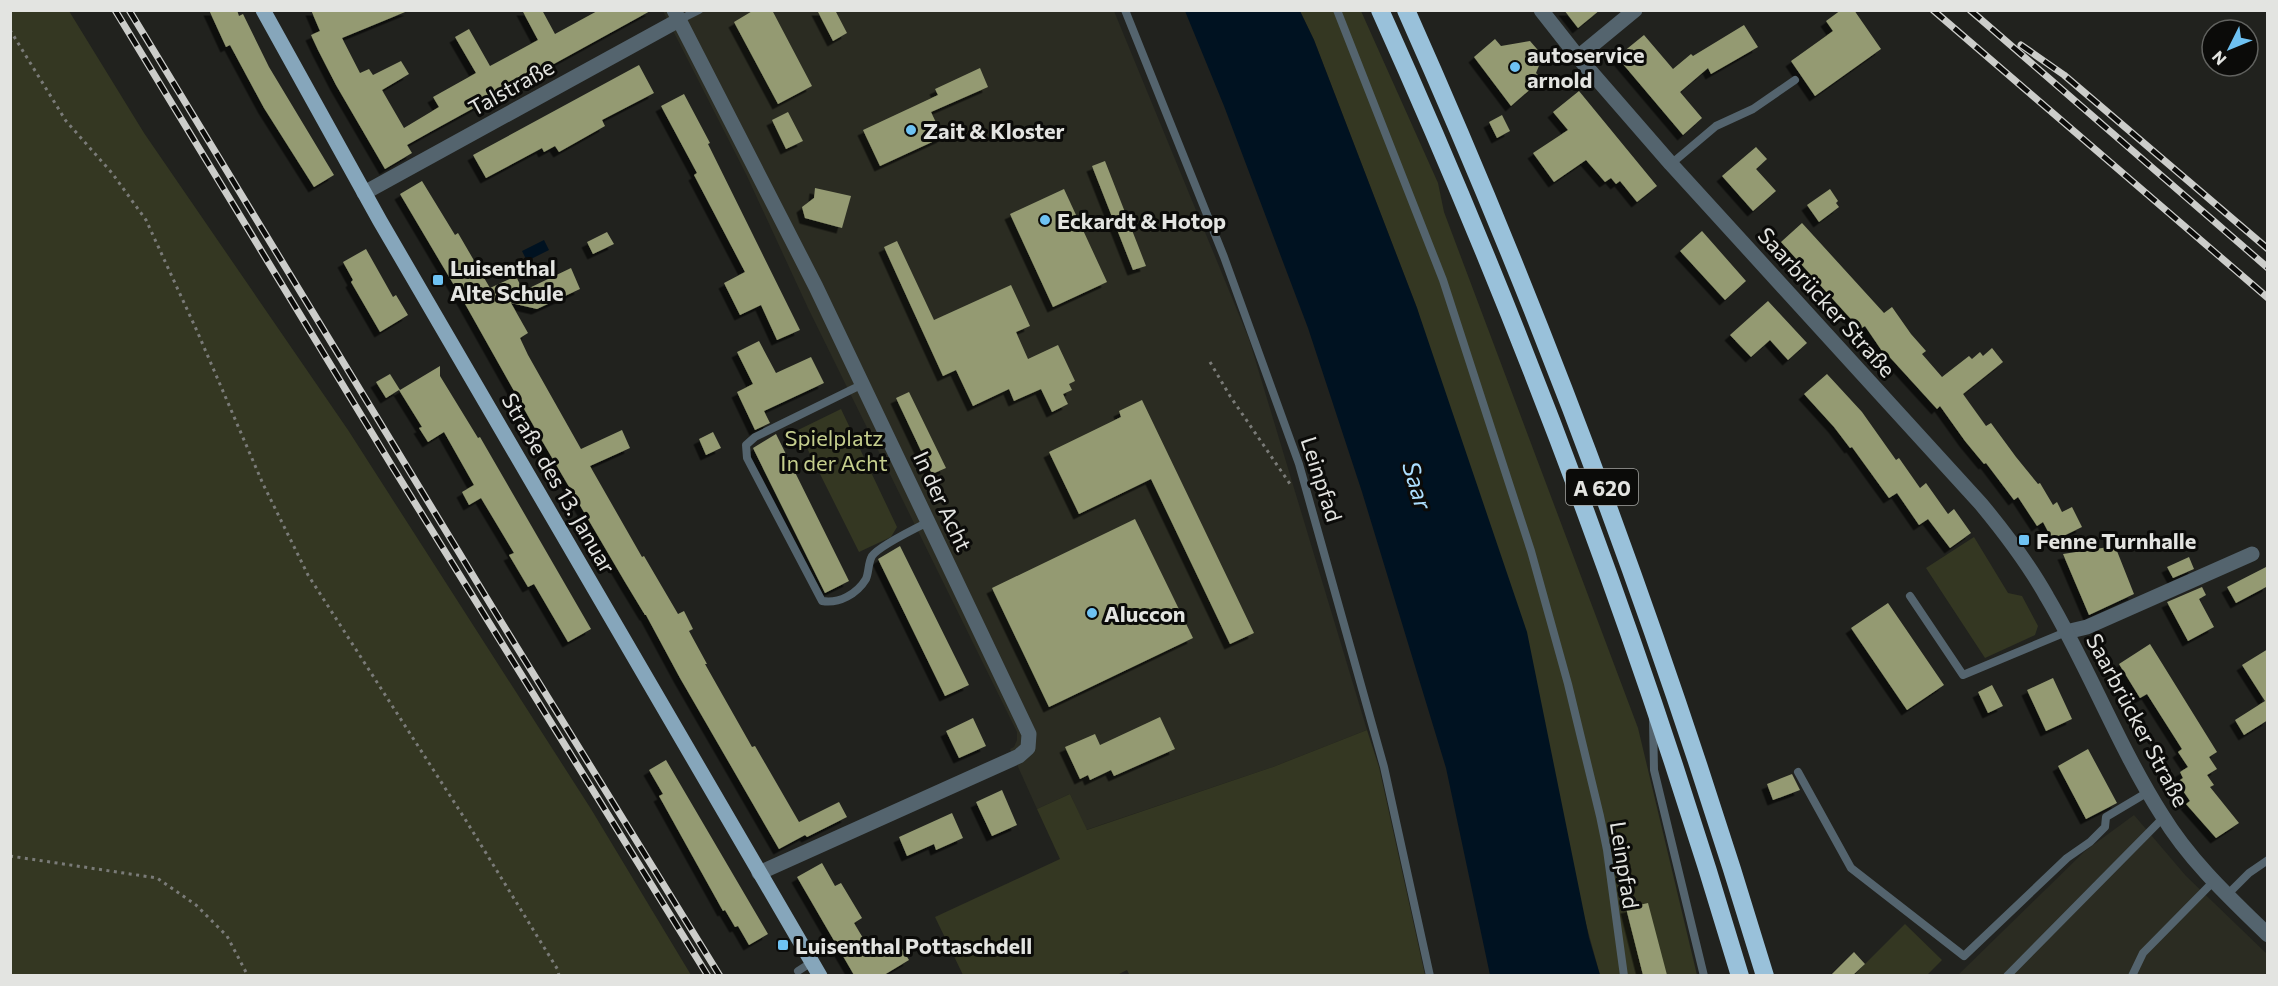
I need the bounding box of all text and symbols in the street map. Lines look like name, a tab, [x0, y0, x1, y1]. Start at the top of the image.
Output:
north arrow	[2200, 18, 2260, 78]
place label: autoservice arnold	[1527, 41, 1645, 93]
text: N	[2208, 48, 2230, 69]
street label: Talstraße	[464, 53, 558, 121]
marker: autoservice arnold	[1508, 60, 1522, 74]
place label: Zait & Kloster	[923, 117, 1065, 144]
marker: Zait & Kloster	[904, 123, 918, 137]
place label: Eckardt & Hotop	[1057, 207, 1226, 234]
marker: Eckardt & Hotop	[1038, 213, 1052, 227]
street label: Saarbrücker Straße	[1753, 221, 1901, 383]
place label: Luisenthal Alte Schule	[450, 254, 564, 306]
marker: Luisenthal Alte Schule	[431, 273, 445, 287]
street label: Straße des 13. Januar	[496, 388, 622, 578]
park label: Spielplatz In der Acht	[780, 424, 888, 476]
street label: Leinpfad	[1296, 433, 1348, 525]
street label: In der Acht	[908, 447, 978, 555]
water label: Saar	[1397, 457, 1439, 514]
road number: A 620	[1566, 469, 1638, 505]
place label: Fenne Turnhalle	[2036, 527, 2196, 554]
marker: Fenne Turnhalle	[2017, 533, 2031, 547]
place label: Aluccon	[1104, 600, 1186, 627]
marker: Aluccon	[1085, 606, 1099, 620]
street label: Saarbrücker Straße	[2081, 629, 2195, 811]
street label: Leinpfad	[1605, 819, 1645, 911]
place label: Luisenthal Pottaschdell	[795, 932, 1032, 959]
marker: Luisenthal Pottaschdell	[776, 938, 790, 952]

